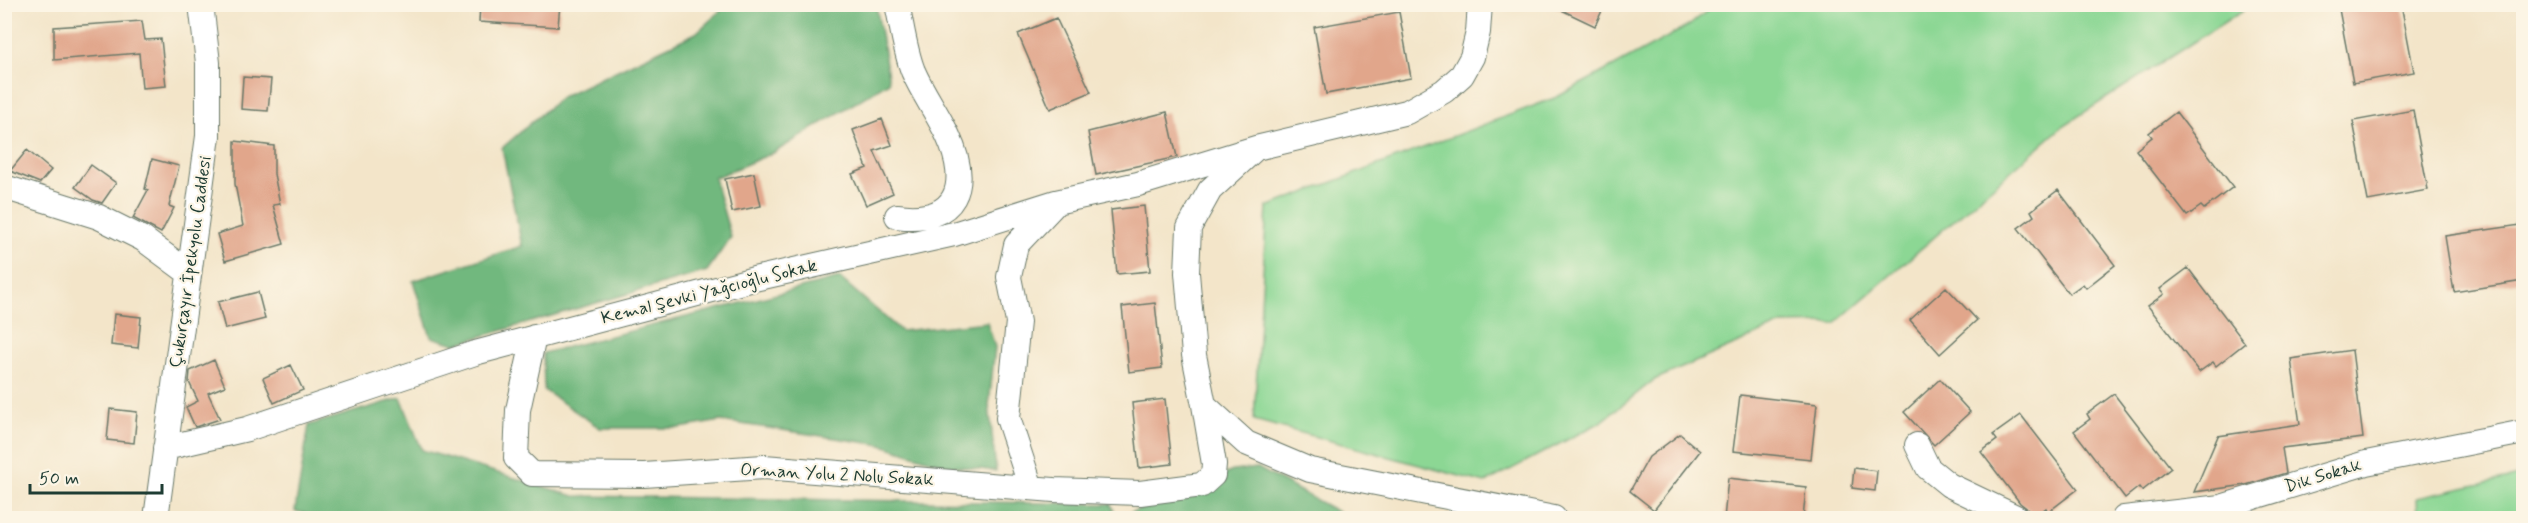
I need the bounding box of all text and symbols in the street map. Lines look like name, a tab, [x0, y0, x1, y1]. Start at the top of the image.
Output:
street label: Çukurçayır İpekyolu Caddesi	[164, 155, 218, 369]
street label: Kemal Şevki Yağcıoğlu Sokak	[599, 254, 819, 330]
street label: Dik Sokak	[2282, 453, 2364, 499]
scale bar	[30, 457, 162, 495]
street label: Orman Yolu 2 Nolu Sokak	[740, 458, 934, 492]
text: 50 m	[39, 467, 79, 491]

